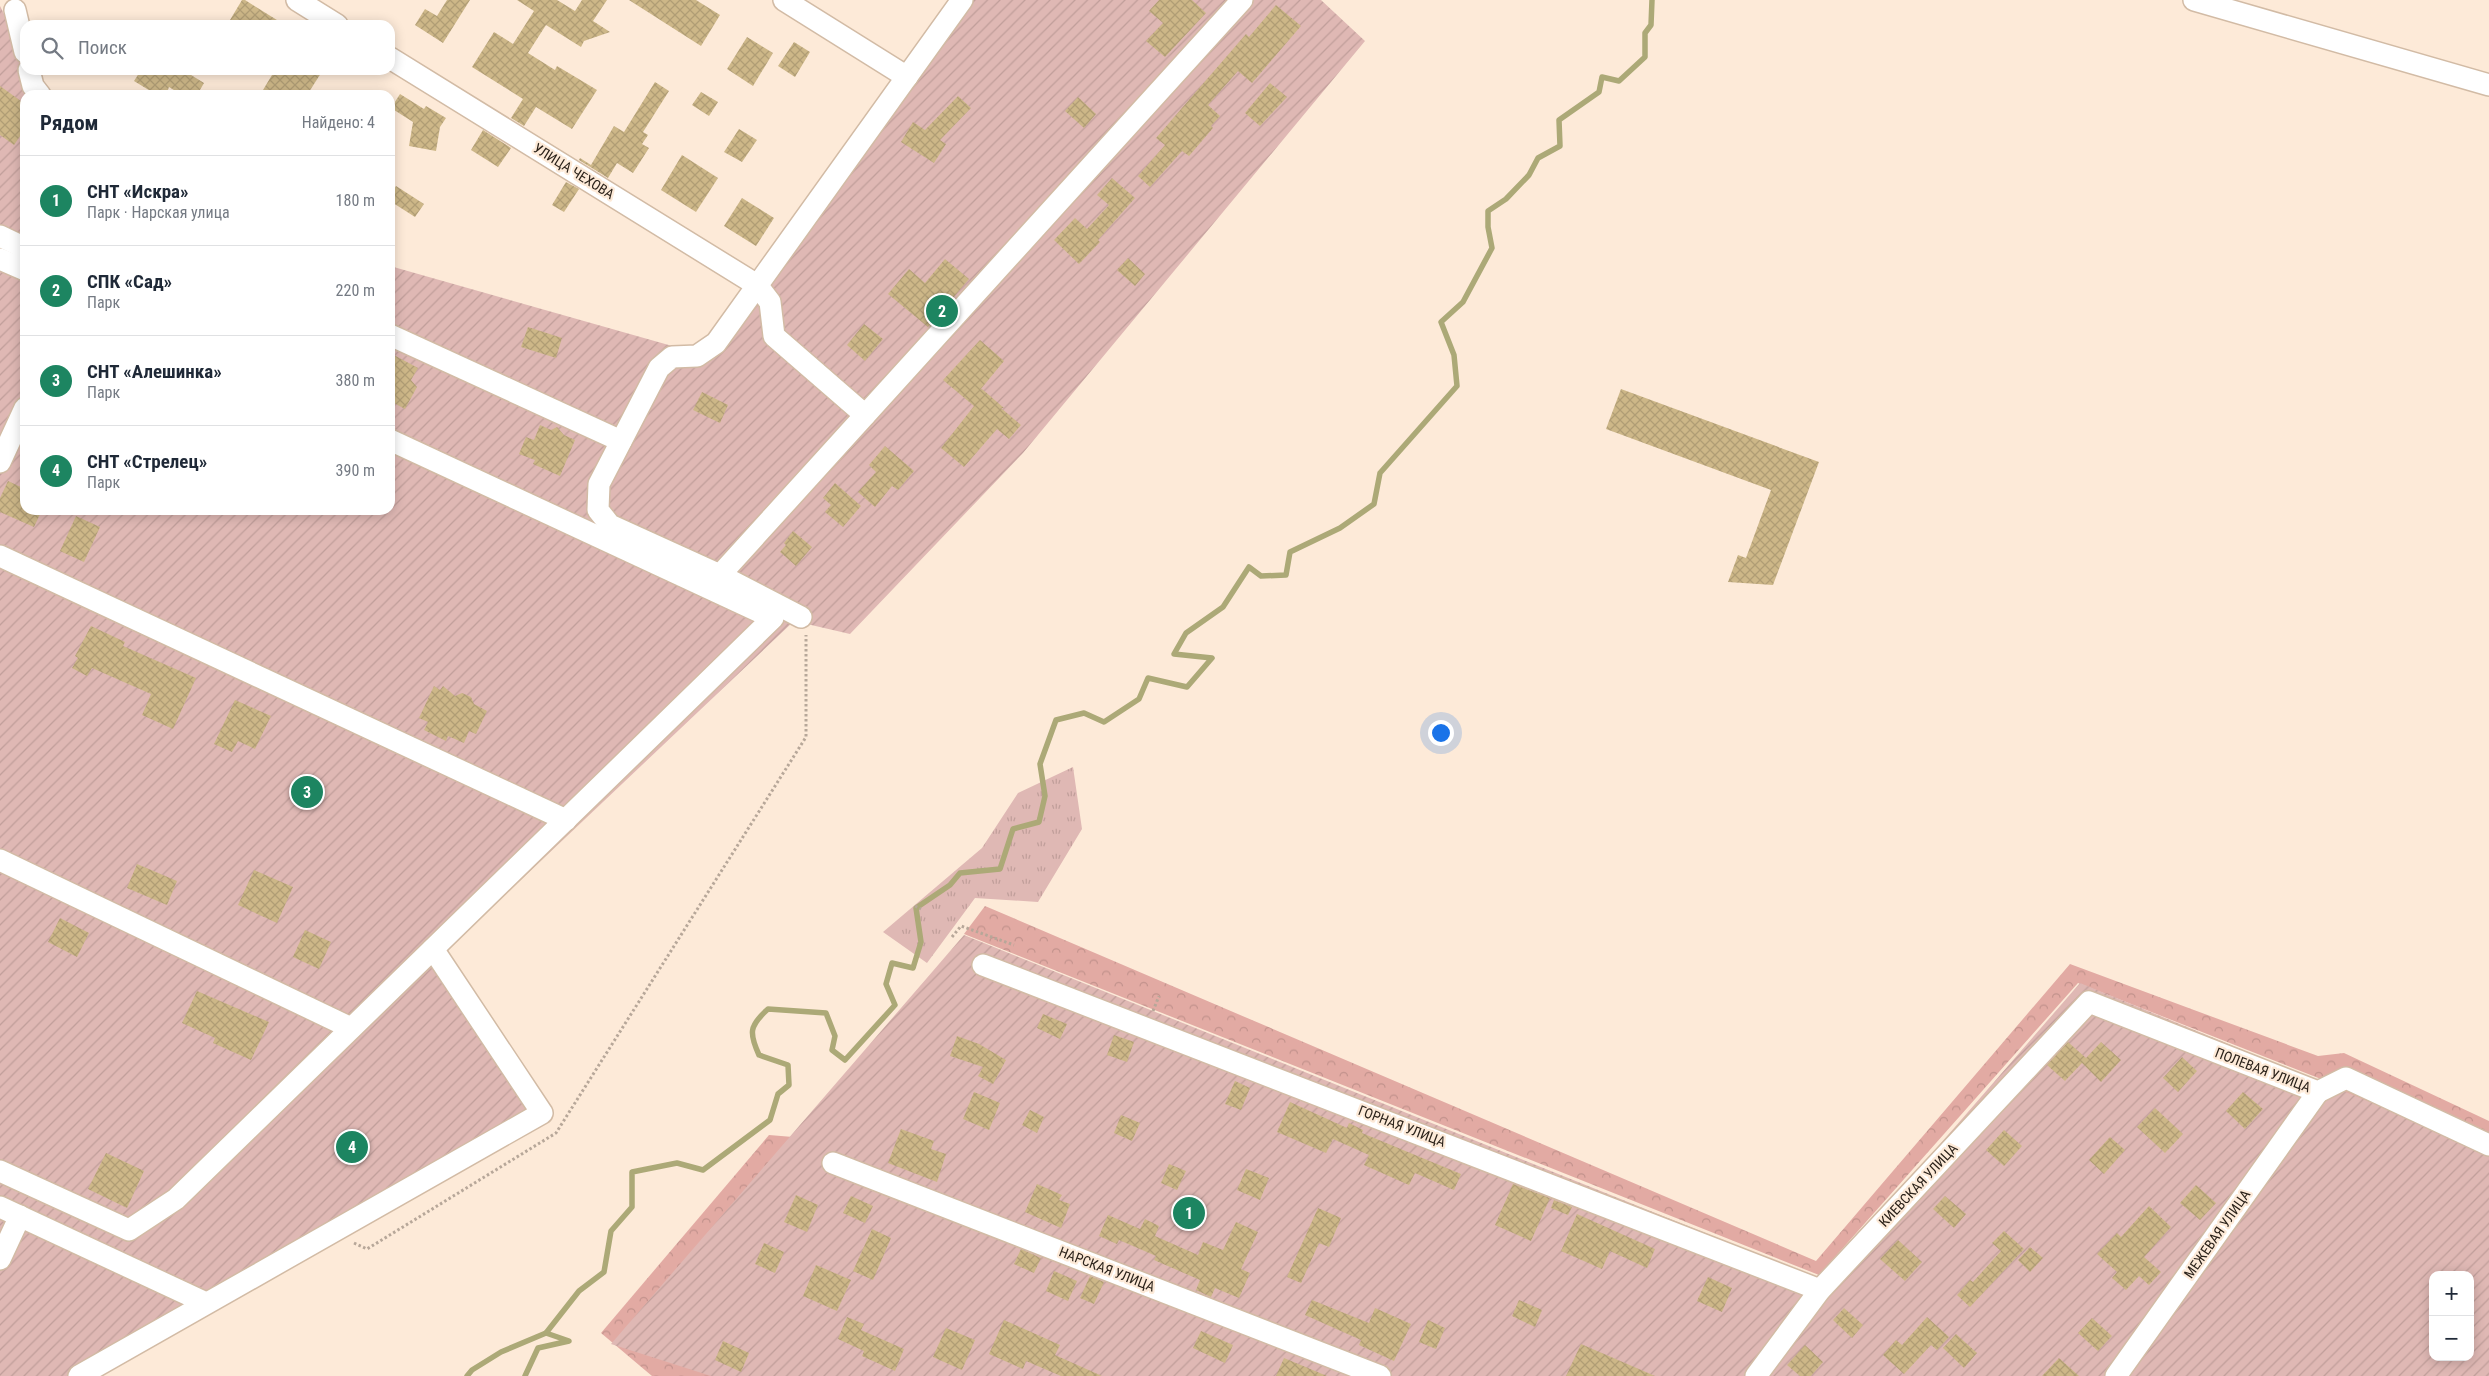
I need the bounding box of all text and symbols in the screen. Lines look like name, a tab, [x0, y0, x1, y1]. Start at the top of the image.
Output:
search box	[20, 20, 395, 75]
icon: search	[38, 34, 66, 62]
text: Поиск	[78, 36, 127, 59]
text: Рядом	[40, 111, 99, 135]
text: Найдено: 4	[302, 113, 375, 132]
street label: УЛИЦА ЧЕХОВА	[531, 140, 617, 202]
text: СНТ «Искра»	[87, 180, 189, 203]
text: 1	[52, 191, 60, 210]
text: 180 m	[336, 191, 375, 210]
text: Парк · Нарская улица	[87, 203, 230, 222]
text: СПК «Сад»	[87, 270, 172, 293]
text: 2	[52, 281, 60, 300]
text: 220 m	[336, 281, 375, 300]
pin: 2	[926, 292, 958, 330]
text: Парк	[87, 293, 120, 312]
text: СНТ «Алешинка»	[87, 360, 222, 383]
text: 3	[52, 371, 60, 390]
text: 380 m	[336, 371, 375, 390]
text: Парк	[87, 383, 120, 402]
text: СНТ «Стрелец»	[87, 450, 207, 473]
text: 4	[52, 461, 60, 480]
text: 390 m	[336, 461, 375, 480]
text: Парк	[87, 473, 120, 492]
your location	[1428, 720, 1454, 746]
pin: 3	[291, 773, 323, 811]
street label: ПОЛЕВАЯ УЛИЦА	[2213, 1044, 2313, 1096]
street label: ГОРНАЯ УЛИЦА	[1356, 1102, 1448, 1150]
pin: 4	[336, 1128, 368, 1166]
street label: КИЕВСКАЯ УЛИЦА	[1875, 1140, 1961, 1230]
street label: МЕЖЕВАЯ УЛИЦА	[2181, 1187, 2253, 1281]
pin: 1	[1173, 1194, 1205, 1232]
street label: НАРСКАЯ УЛИЦА	[1057, 1243, 1157, 1295]
map controls	[2429, 1271, 2474, 1361]
button: +	[2429, 1271, 2474, 1316]
button: −	[2429, 1316, 2474, 1361]

